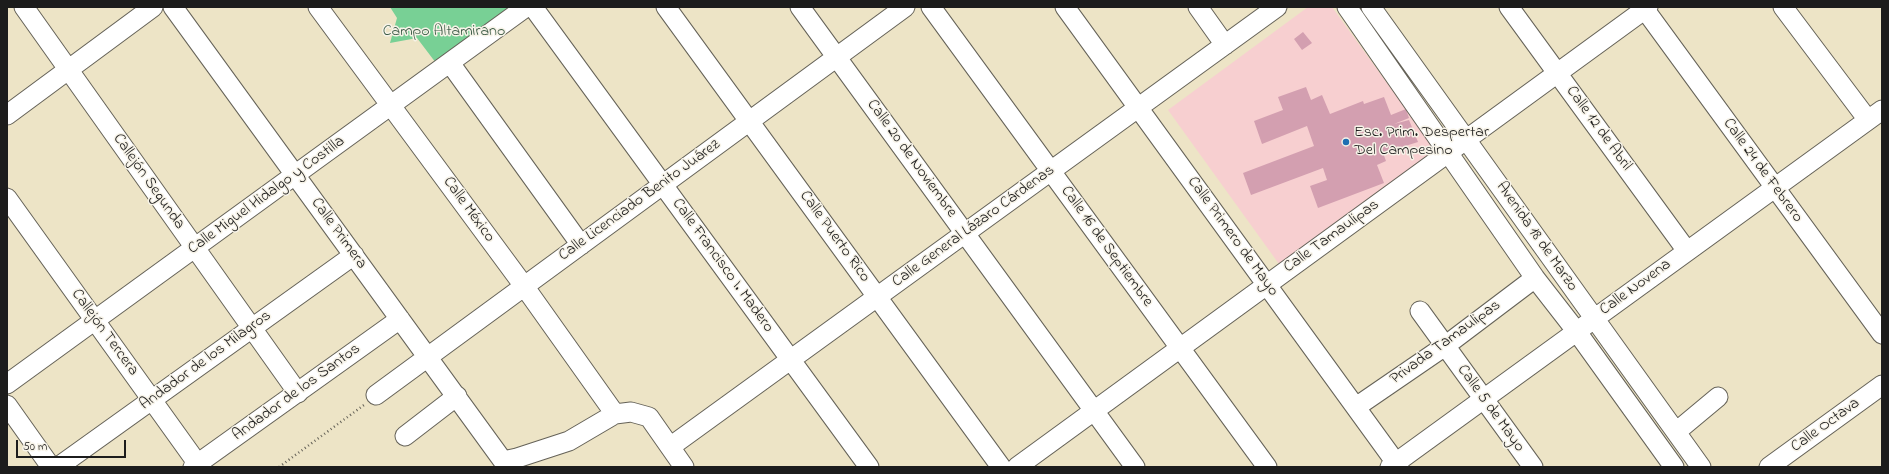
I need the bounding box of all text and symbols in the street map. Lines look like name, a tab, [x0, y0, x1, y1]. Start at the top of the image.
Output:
park label: Campo Altamirano	[383, 22, 505, 42]
street label: Calle 12 de Abril	[1561, 83, 1635, 175]
street label: Calle 20 de Noviembre	[862, 96, 960, 222]
street label: Calle 24 de Febrero	[1718, 115, 1806, 227]
place label: Esc. Prim. Despertar Del Campesino	[1354, 123, 1489, 161]
street label: Callejón Segunda	[108, 130, 188, 234]
street label: Calle Miguel Hidalgo y Costilla	[185, 133, 349, 259]
street label: Calle Licenciado Benito Juárez	[555, 136, 725, 266]
marker: Esc. Prim. Despertar Del Campesino	[1341, 137, 1351, 147]
street label: Calle General Lázaro Cárdenas	[889, 162, 1059, 292]
street label: Calle México	[438, 173, 498, 247]
street label: Calle Primero de Mayo	[1182, 173, 1282, 301]
street label: Avenida 18 de Marzo	[1491, 178, 1581, 296]
street label: Calle 16 de Septiembre	[1056, 183, 1156, 311]
street label: Calle Puerto Rico	[794, 188, 874, 286]
street label: Calle Primera	[306, 195, 370, 273]
street label: Calle Francisco I. Madero	[667, 195, 777, 337]
street label: Calle Tamaulipas	[1281, 196, 1383, 278]
street label: Calle Novena	[1597, 256, 1675, 320]
street label: Callejón Tercera	[66, 286, 142, 380]
street label: Privada Tamaulipas	[1387, 297, 1505, 389]
street label: Andador de los Milagros	[137, 307, 275, 415]
street label: Andador de los Santos	[229, 340, 365, 446]
street label: Calle 5 de Mayo	[1452, 362, 1528, 456]
street label: Calle Octava	[1788, 395, 1864, 457]
scale bar	[18, 432, 128, 458]
text: 50 m	[23, 438, 47, 456]

